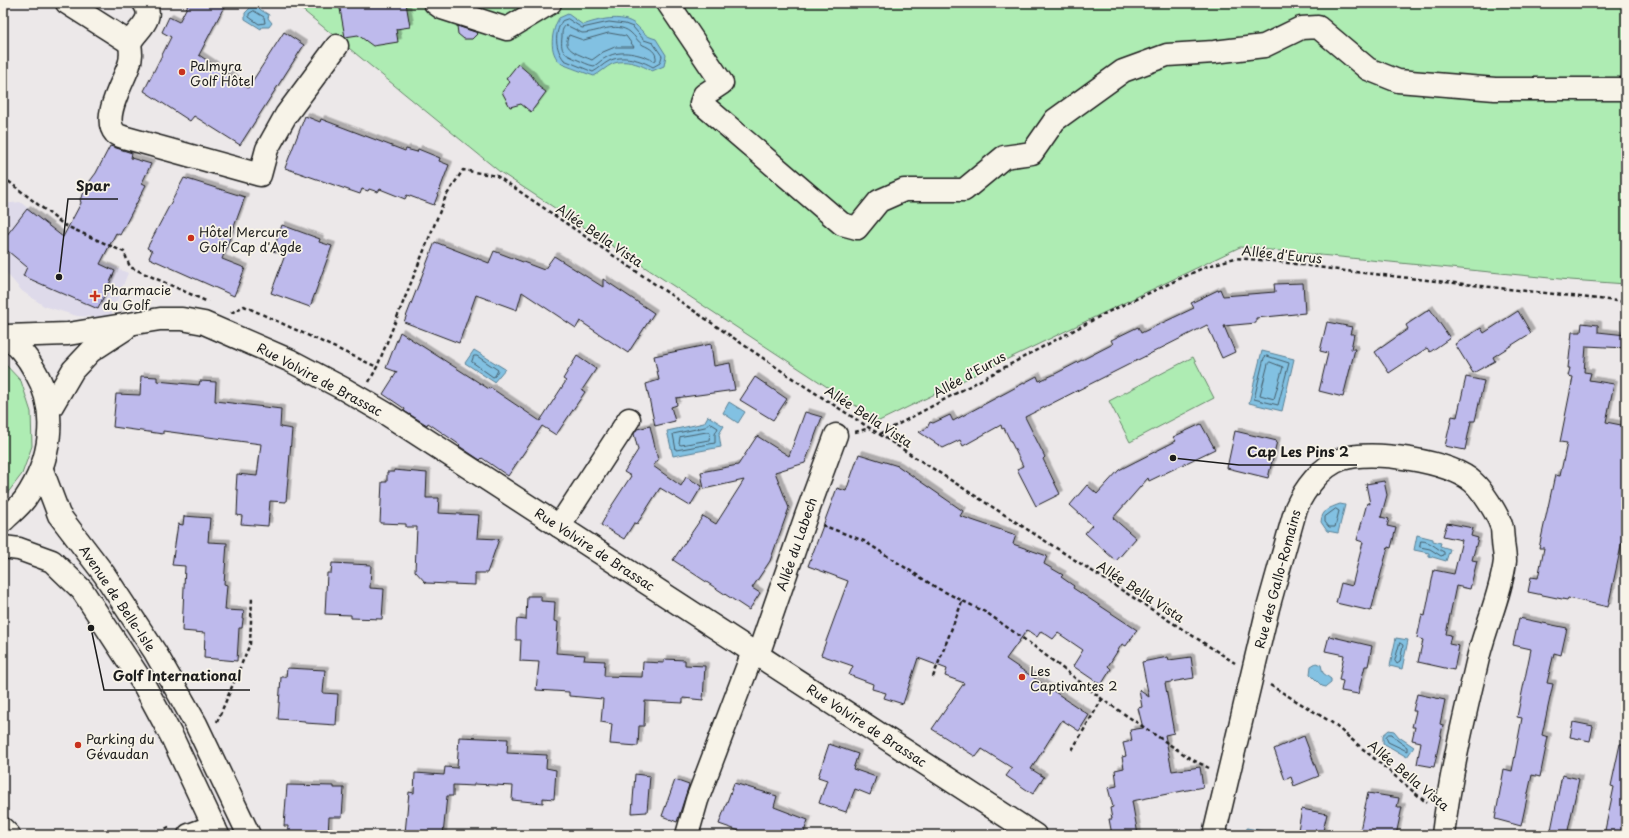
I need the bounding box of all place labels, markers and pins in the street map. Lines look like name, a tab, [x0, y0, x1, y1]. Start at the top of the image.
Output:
place label: Palmyra Golf Hôtel	[190, 56, 254, 90]
marker: Palmyra Golf Hôtel	[177, 67, 187, 77]
callout: Spar	[68, 173, 118, 199]
place label: Hôtel Mercure Golf Cap d'Agde	[199, 222, 302, 256]
marker: Hôtel Mercure Golf Cap d'Agde	[186, 233, 196, 243]
place label: Pharmacie du Golf	[103, 280, 171, 314]
marker: Pharmacie du Golf	[90, 291, 100, 301]
callout: Cap Les Pins 2	[1239, 439, 1357, 465]
place label: Les Captivantes 2	[1030, 661, 1117, 695]
callout: Golf International	[104, 664, 250, 690]
marker: Les Captivantes 2	[1017, 672, 1027, 682]
place label: Parking du Gévaudan	[86, 729, 155, 763]
marker: Parking du Gévaudan	[73, 740, 83, 750]

